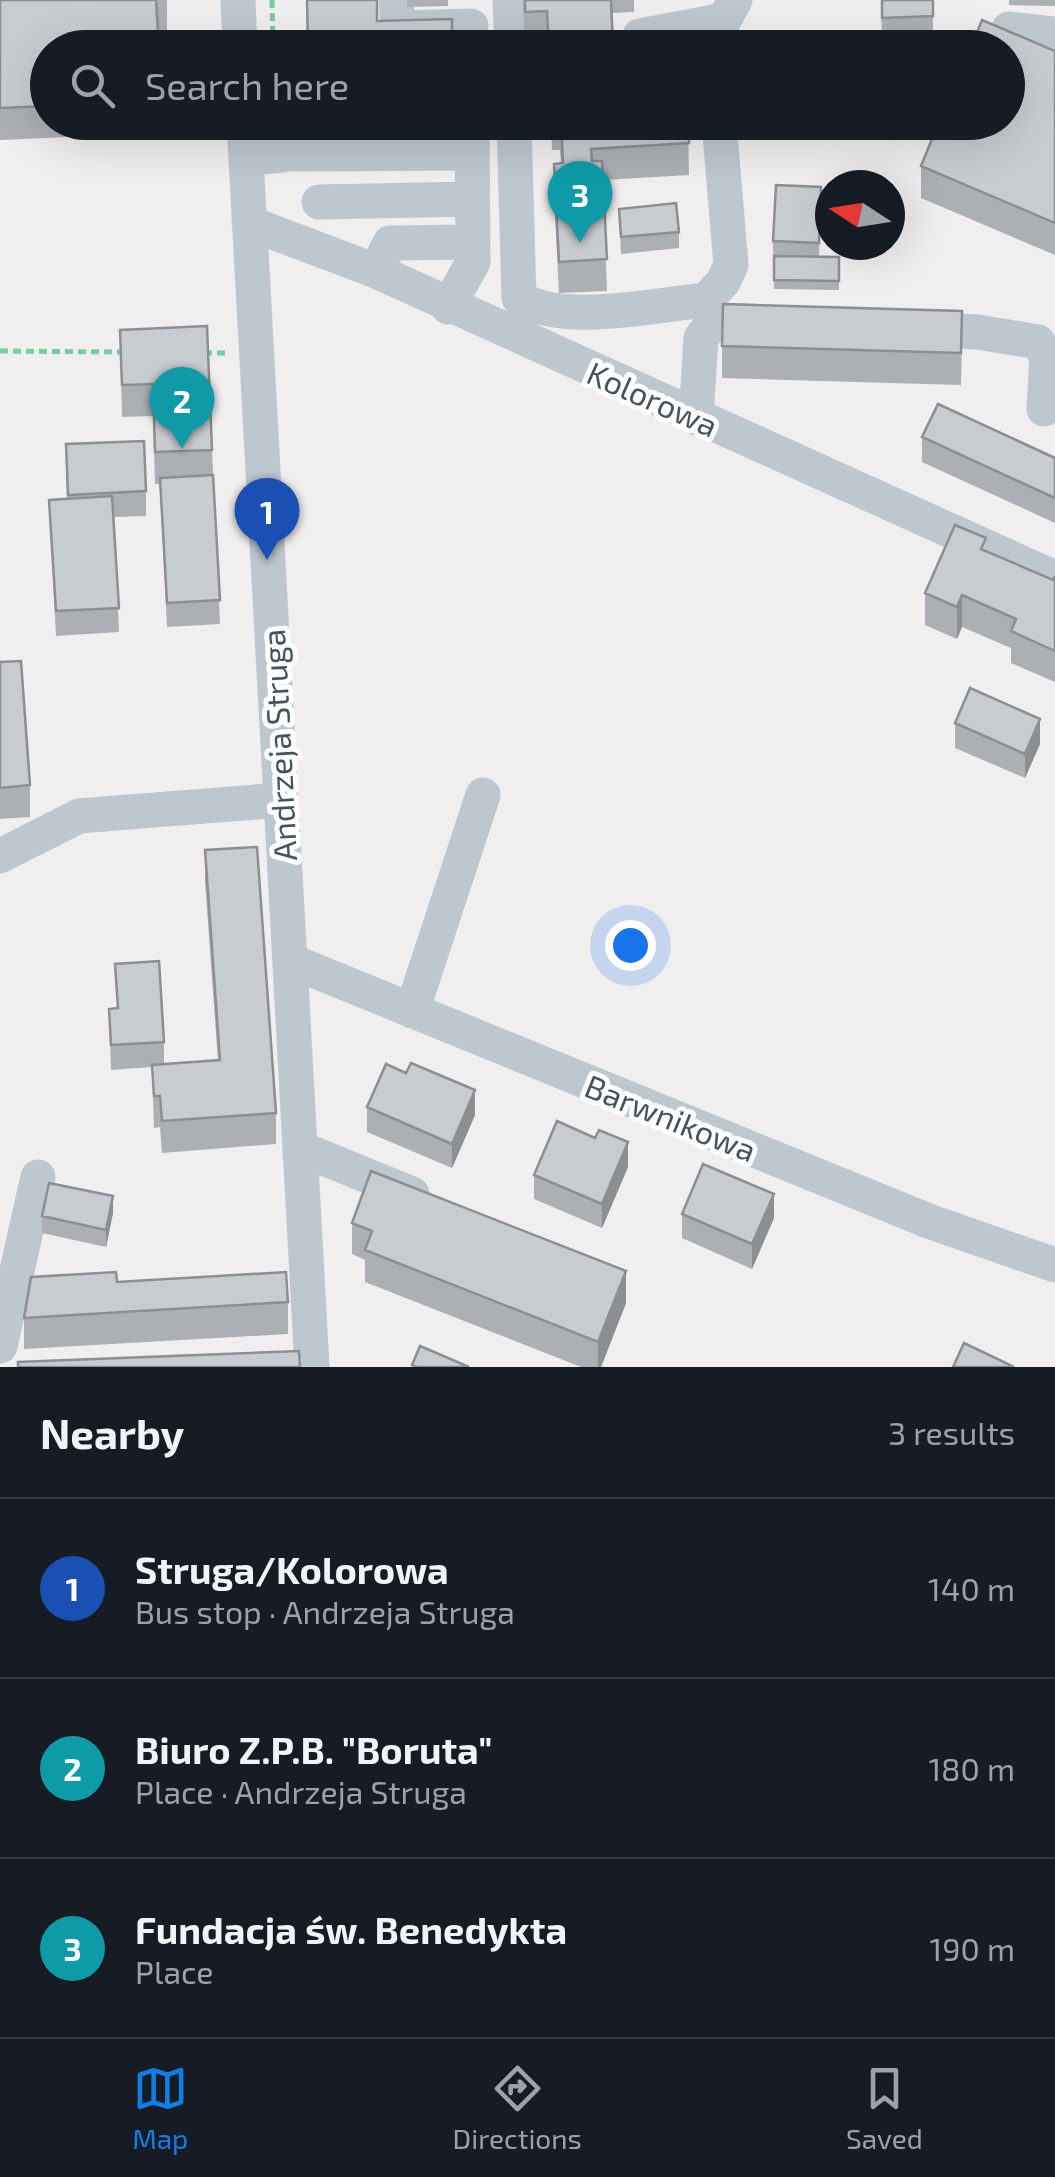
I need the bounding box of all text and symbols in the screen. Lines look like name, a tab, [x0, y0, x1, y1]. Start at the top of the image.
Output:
search box	[30, 30, 1025, 140]
icon: search	[65, 58, 120, 113]
text: Search here	[145, 62, 349, 108]
pin: 3	[548, 160, 612, 243]
north arrow	[815, 170, 905, 260]
street label: Kolorowa	[582, 352, 724, 444]
pin: 2	[150, 366, 214, 449]
pin: 1	[234, 478, 300, 560]
street label: Andrzeja Struga	[253, 628, 304, 862]
your location	[605, 920, 656, 971]
street label: Barwnikowa	[580, 1066, 762, 1168]
text: Nearby	[40, 1407, 184, 1457]
text: 3 results	[888, 1413, 1015, 1451]
text: Struga/Kolorowa	[135, 1546, 449, 1592]
text: 1	[66, 1569, 79, 1607]
text: 140 m	[928, 1569, 1015, 1607]
text: Bus stop · Andrzeja Struga	[135, 1592, 515, 1630]
text: Biuro Z.P.B. "Boruta"	[135, 1726, 492, 1772]
text: 2	[63, 1749, 82, 1787]
text: 180 m	[928, 1749, 1015, 1787]
text: Place · Andrzeja Struga	[135, 1772, 467, 1810]
text: Fundacja św. Benedykta	[135, 1906, 567, 1952]
text: 3	[63, 1929, 82, 1967]
text: 190 m	[929, 1929, 1015, 1967]
text: Place	[135, 1952, 214, 1990]
tab: Map	[132, 2061, 188, 2155]
tab: Directions	[453, 2061, 582, 2155]
tab: Saved	[846, 2061, 923, 2155]

